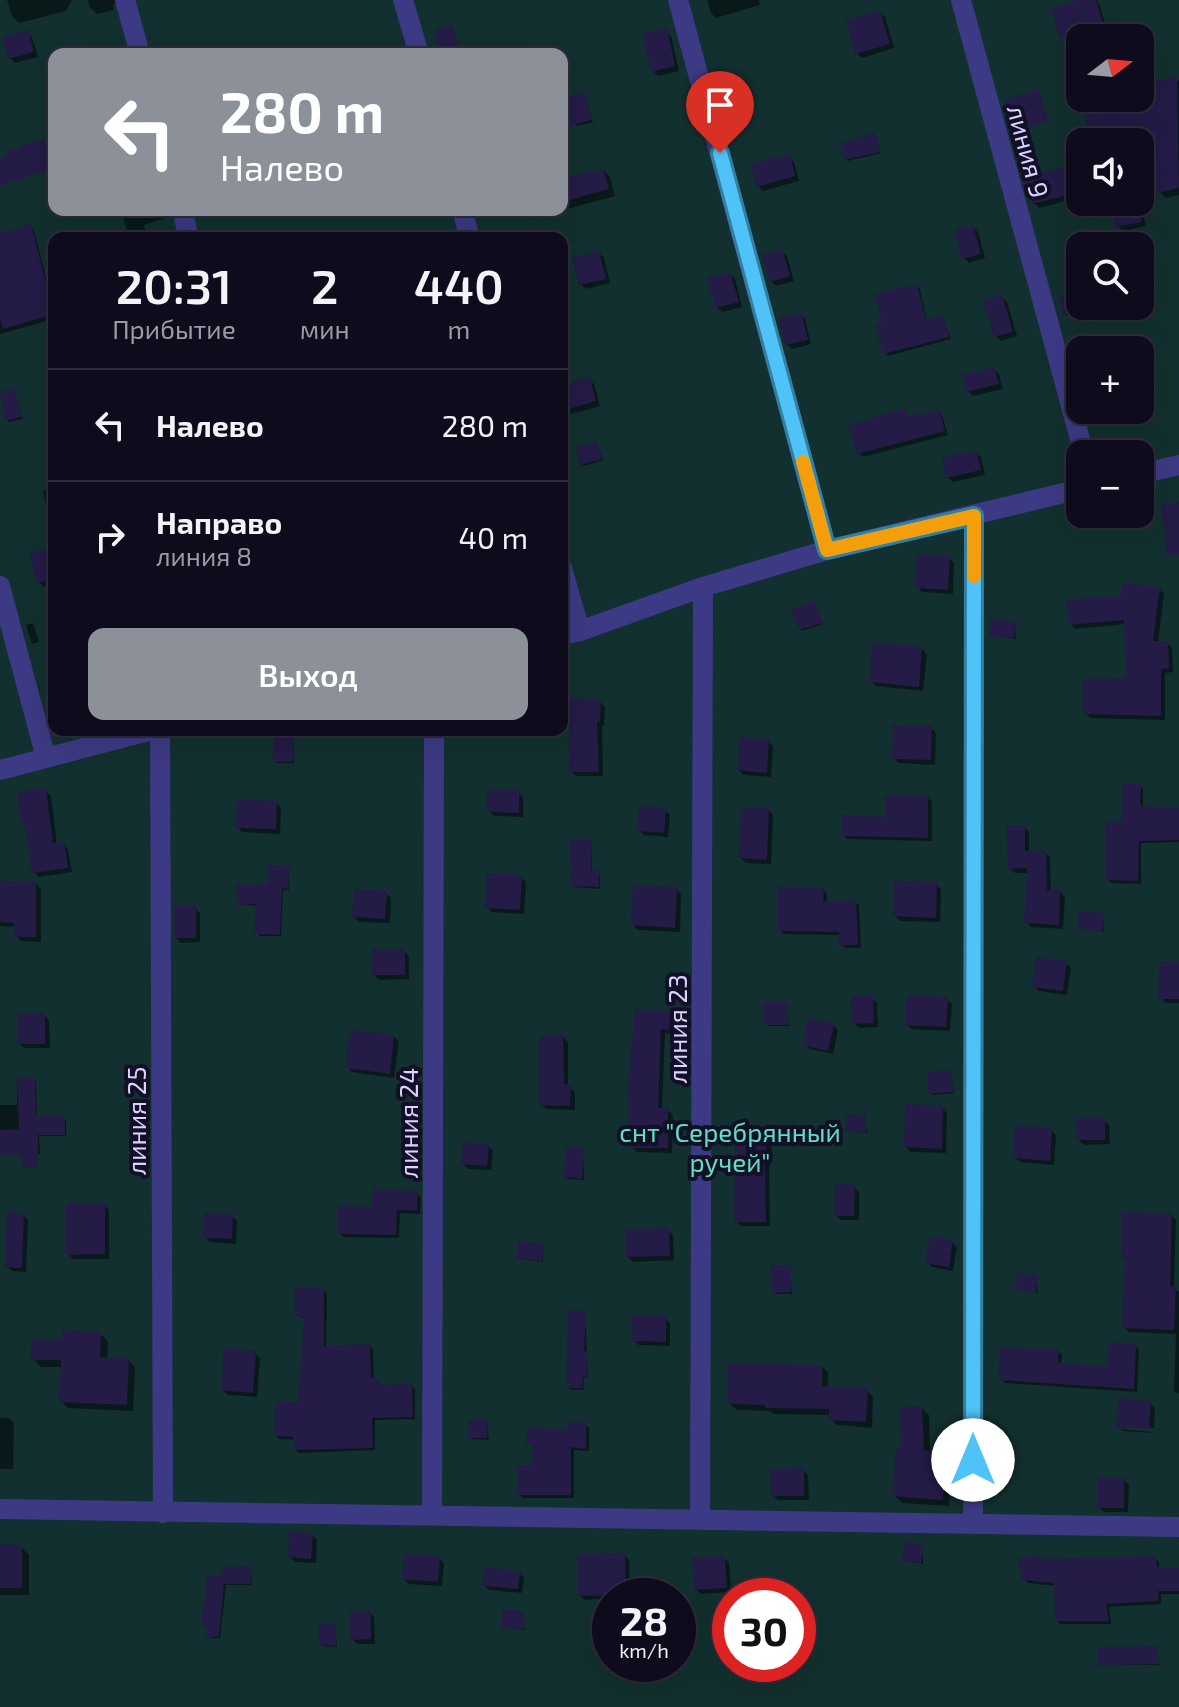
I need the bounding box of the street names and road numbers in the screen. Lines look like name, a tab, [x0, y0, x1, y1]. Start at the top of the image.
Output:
street label: линия 9	[1002, 101, 1056, 201]
street label: линия 23	[661, 974, 692, 1084]
street label: линия 25	[120, 1067, 151, 1175]
street label: линия 24	[392, 1068, 423, 1178]

